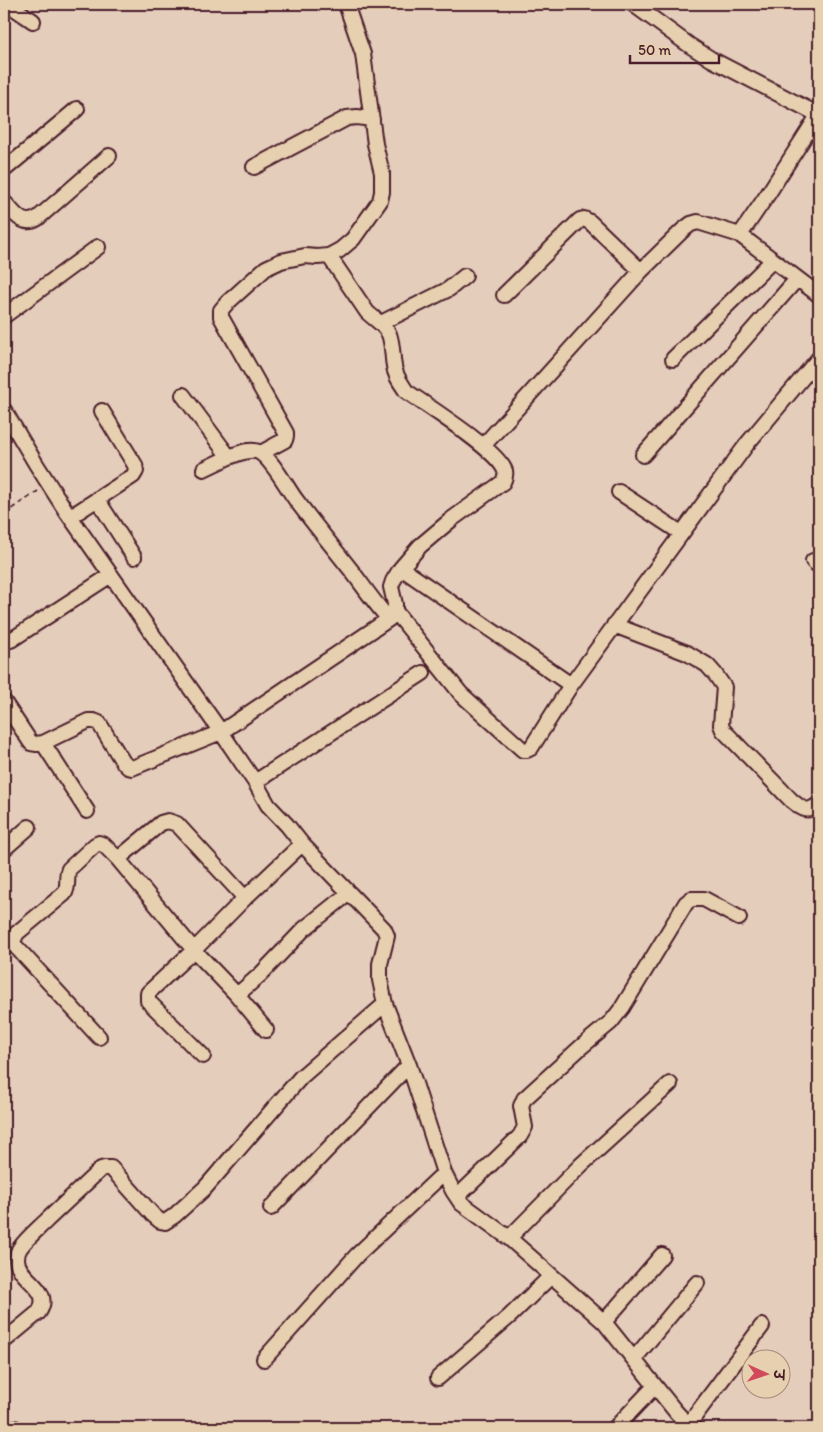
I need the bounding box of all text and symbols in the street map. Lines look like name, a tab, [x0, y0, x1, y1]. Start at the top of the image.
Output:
scale bar	[630, 32, 719, 64]
text: 50 m	[638, 41, 671, 59]
north arrow	[740, 1350, 790, 1400]
text: उ	[770, 1368, 787, 1381]

